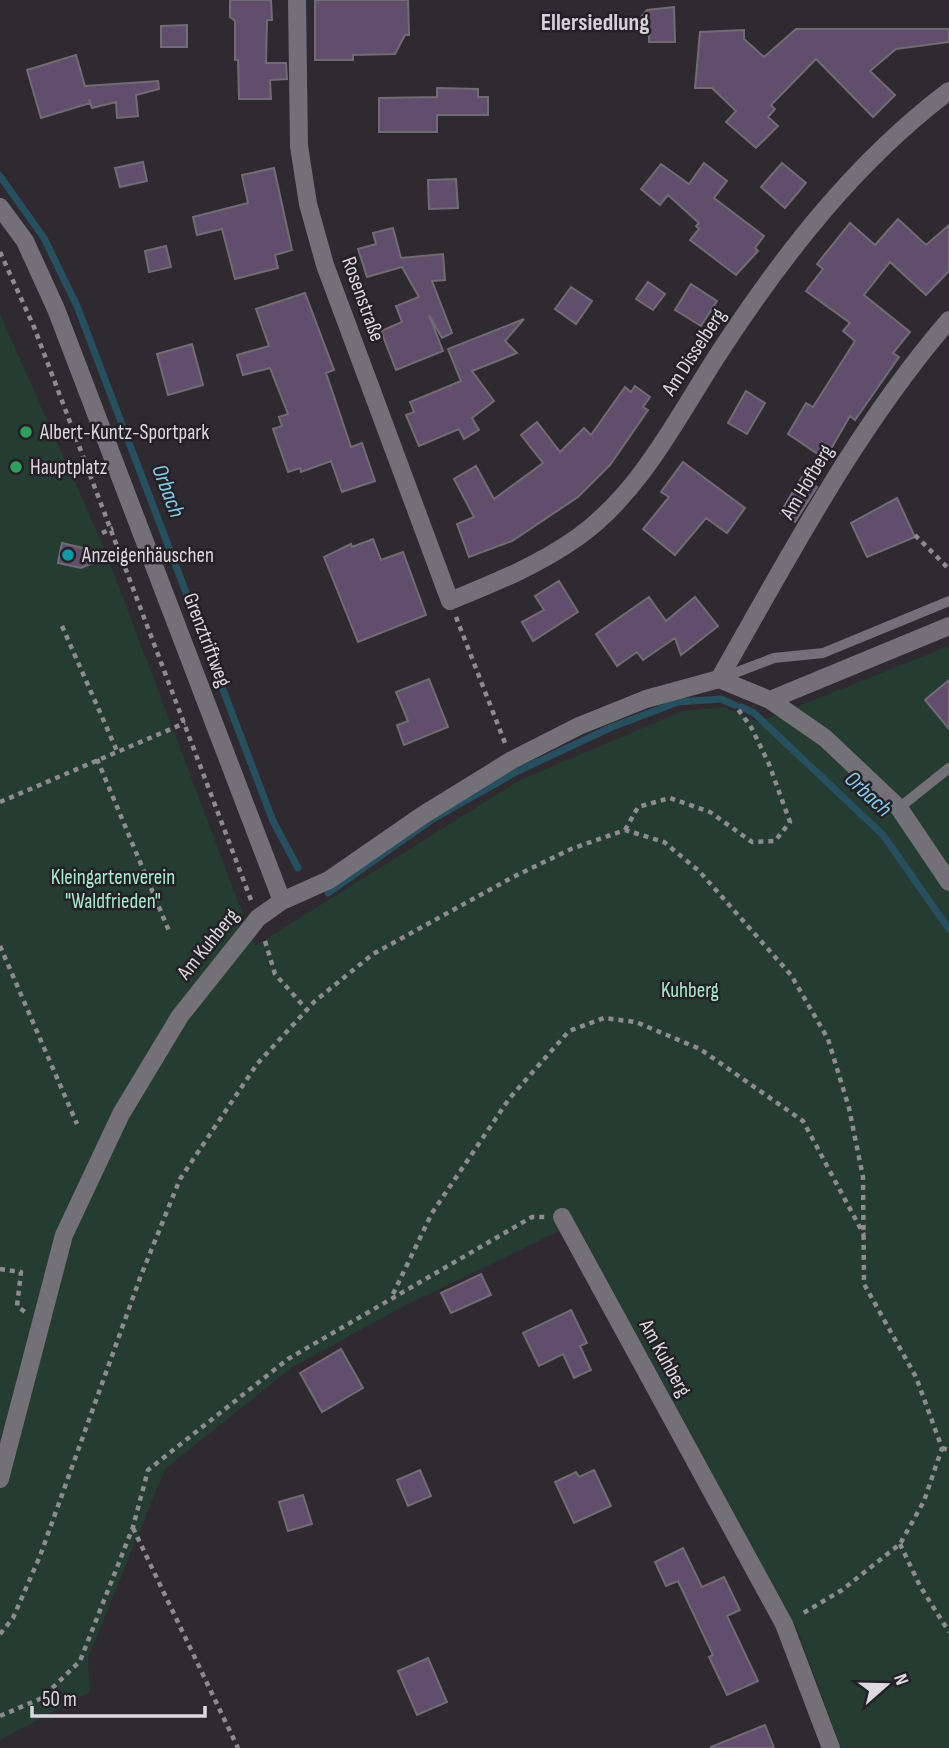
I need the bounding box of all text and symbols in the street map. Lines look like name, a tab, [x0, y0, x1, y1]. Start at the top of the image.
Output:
district label: Ellersiedlung	[541, 8, 649, 37]
street label: Rosenstraße	[336, 253, 390, 345]
street label: Am Disselberg	[656, 304, 731, 401]
place label: Albert-Kuntz-Sportpark	[39, 420, 209, 445]
marker: Albert-Kuntz-Sportpark	[18, 424, 34, 440]
street label: Am Hofberg	[775, 440, 839, 525]
place label: Hauptplatz	[30, 455, 108, 480]
marker: Hauptplatz	[8, 459, 24, 475]
water label: Orbach	[145, 460, 191, 522]
place label: Anzeigenhäuschen	[81, 543, 214, 568]
marker: Anzeigenhäuschen	[60, 547, 76, 563]
street label: Grenztriftweg	[178, 590, 236, 690]
water label: Orbach	[838, 765, 898, 823]
park label: Kleingartenverein "Waldfrieden"	[51, 865, 175, 914]
street label: Am Kuhberg	[171, 903, 244, 985]
park label: Kuhberg	[661, 978, 719, 1003]
street label: Am Kuhberg	[633, 1314, 696, 1401]
north arrow	[851, 1650, 921, 1720]
text: N	[888, 1671, 913, 1688]
scale bar	[32, 1674, 205, 1718]
text: 50 m	[42, 1687, 77, 1712]

